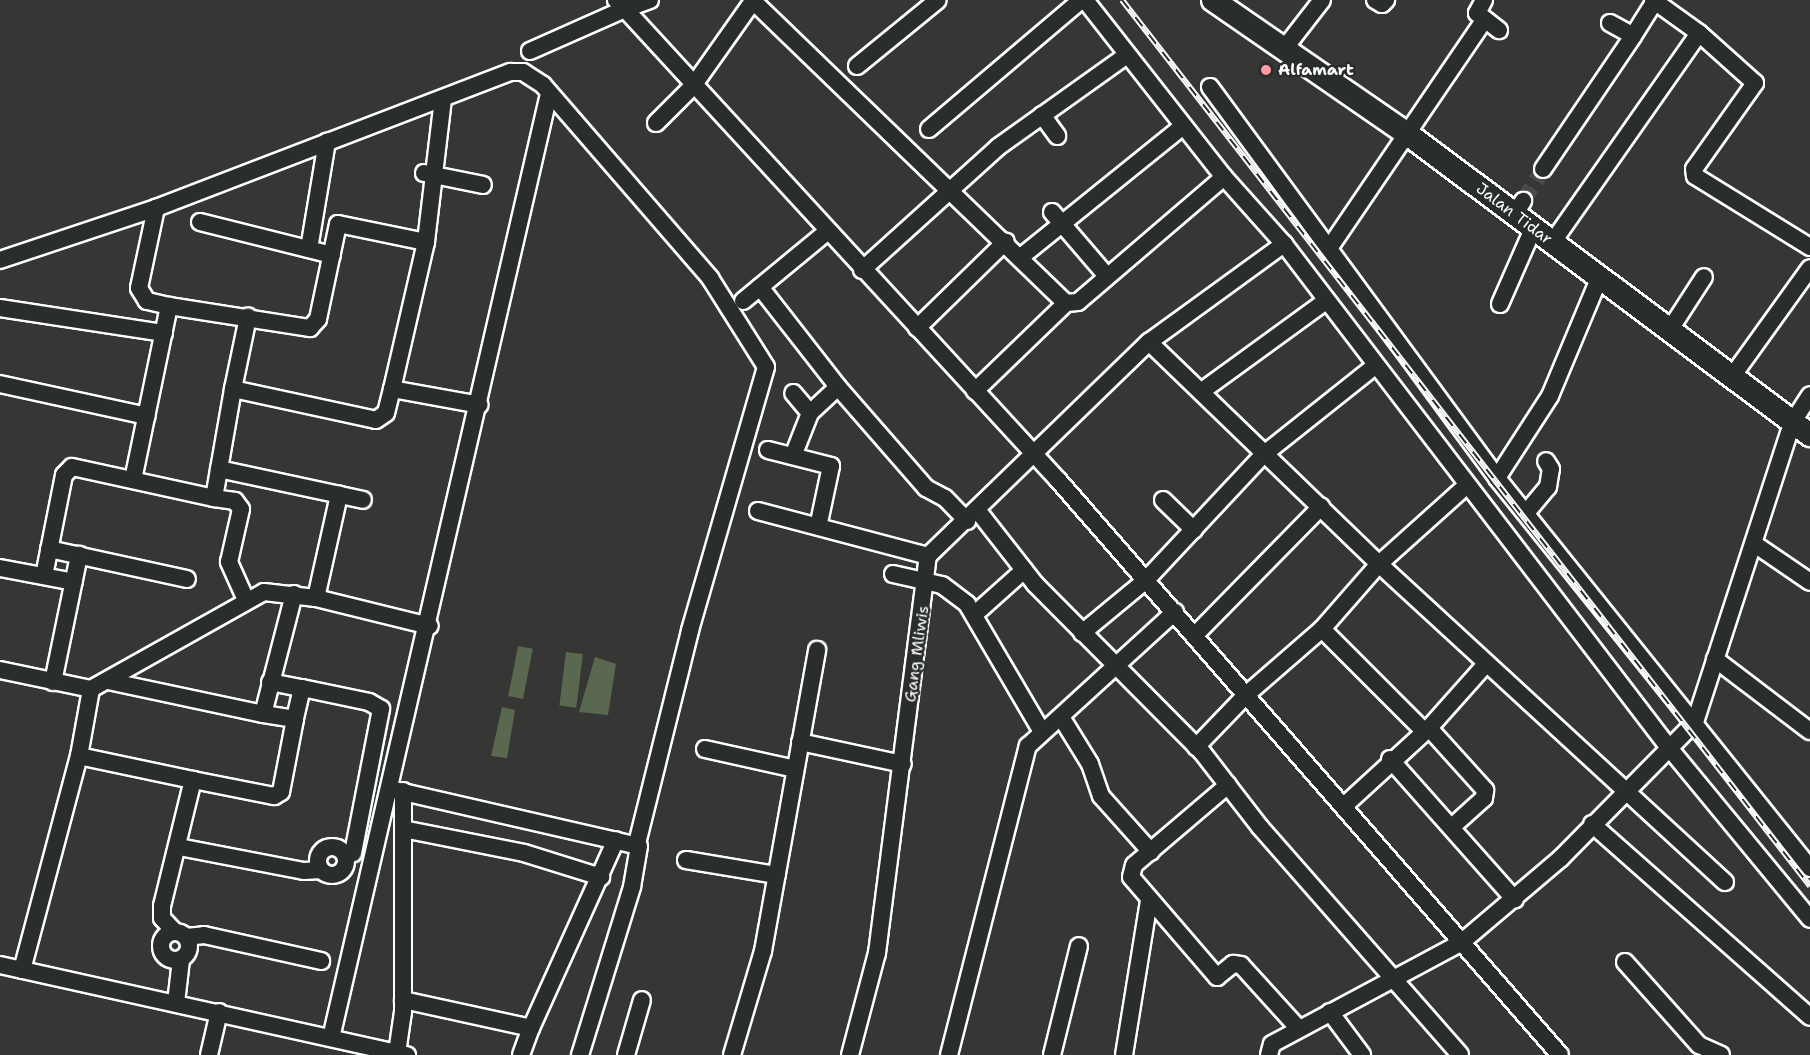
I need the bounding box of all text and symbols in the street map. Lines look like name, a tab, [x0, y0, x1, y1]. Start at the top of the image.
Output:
place label: Alfamart	[1278, 60, 1354, 80]
marker: Alfamart	[1259, 63, 1273, 77]
street label: Jalan Tidar	[1472, 179, 1556, 249]
street label: Gang Mliwis	[901, 604, 933, 704]

